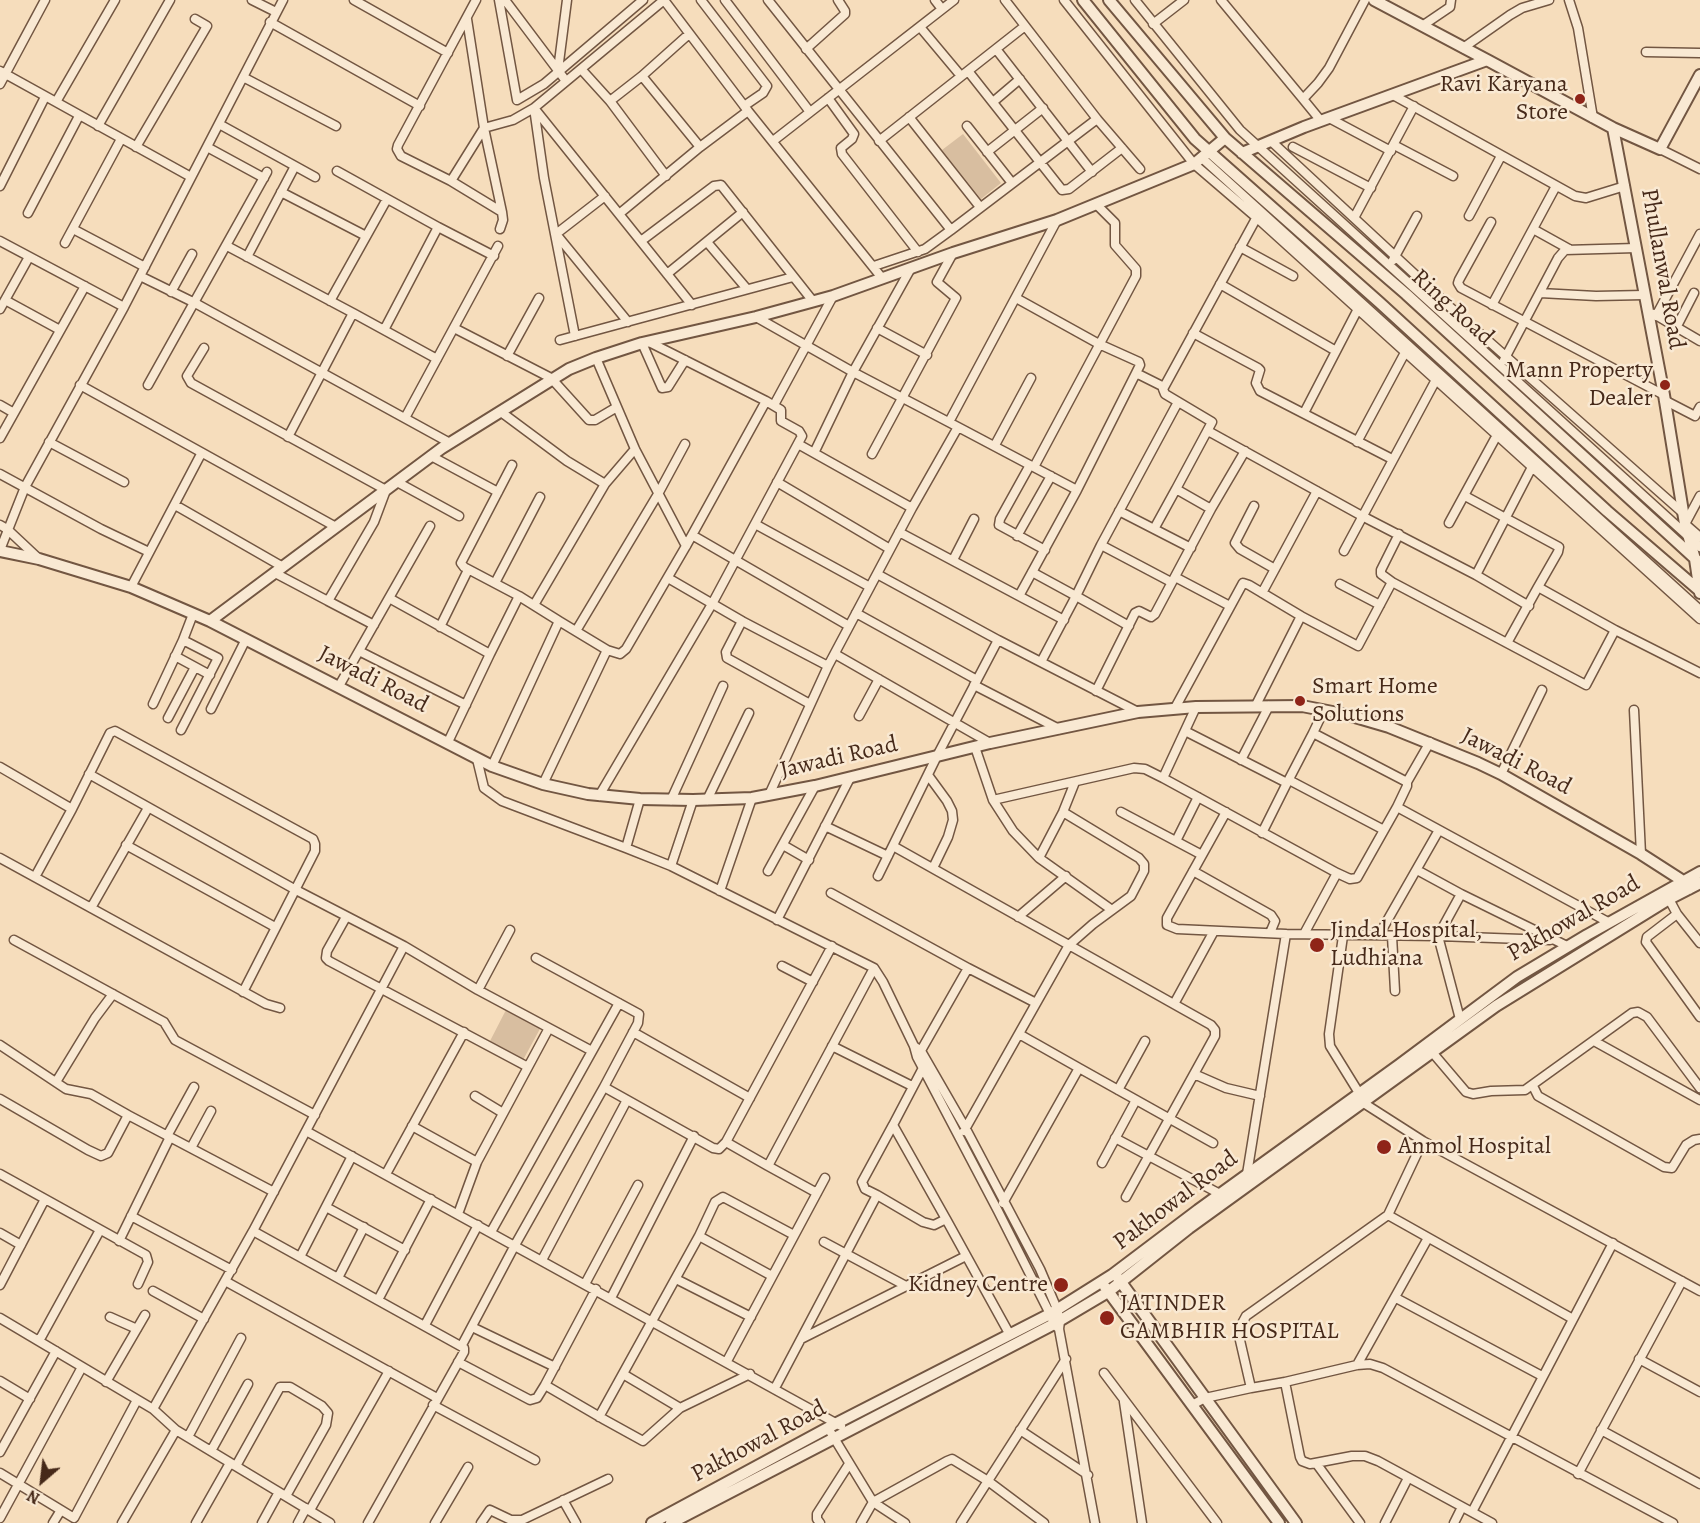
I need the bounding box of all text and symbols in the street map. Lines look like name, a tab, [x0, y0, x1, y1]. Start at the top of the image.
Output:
place label: Ravi Karyana Store	[1439, 71, 1568, 127]
marker: Ravi Karyana Store	[1573, 92, 1587, 106]
street label: Phullanwal Road	[1634, 186, 1690, 352]
street label: Ring Road	[1405, 263, 1499, 353]
place label: Mann Property Dealer	[1506, 357, 1653, 413]
marker: Mann Property Dealer	[1658, 378, 1672, 392]
street label: Jawadi Road	[313, 640, 433, 720]
place label: Smart Home Solutions	[1312, 673, 1438, 729]
marker: Smart Home Solutions	[1293, 694, 1307, 708]
street label: Jawadi Road	[1456, 722, 1576, 802]
street label: Jawadi Road	[777, 730, 901, 786]
street label: Pakhowal Road	[1502, 869, 1646, 969]
place label: Jindal Hospital, Ludhiana	[1330, 917, 1483, 973]
marker: Jindal Hospital, Ludhiana	[1308, 936, 1326, 954]
place label: Anmol Hospital	[1398, 1133, 1551, 1161]
marker: Anmol Hospital	[1375, 1138, 1393, 1156]
street label: Pakhowal Road	[1108, 1145, 1244, 1257]
place label: Kidney Centre	[908, 1271, 1048, 1299]
marker: Kidney Centre	[1052, 1276, 1070, 1294]
place label: JATINDER GAMBHIR HOSPITAL	[1120, 1290, 1338, 1346]
marker: JATINDER GAMBHIR HOSPITAL	[1098, 1309, 1116, 1327]
street label: Pakhowal Road	[687, 1394, 831, 1490]
north arrow	[12, 1451, 72, 1511]
text: N	[23, 1484, 44, 1509]

